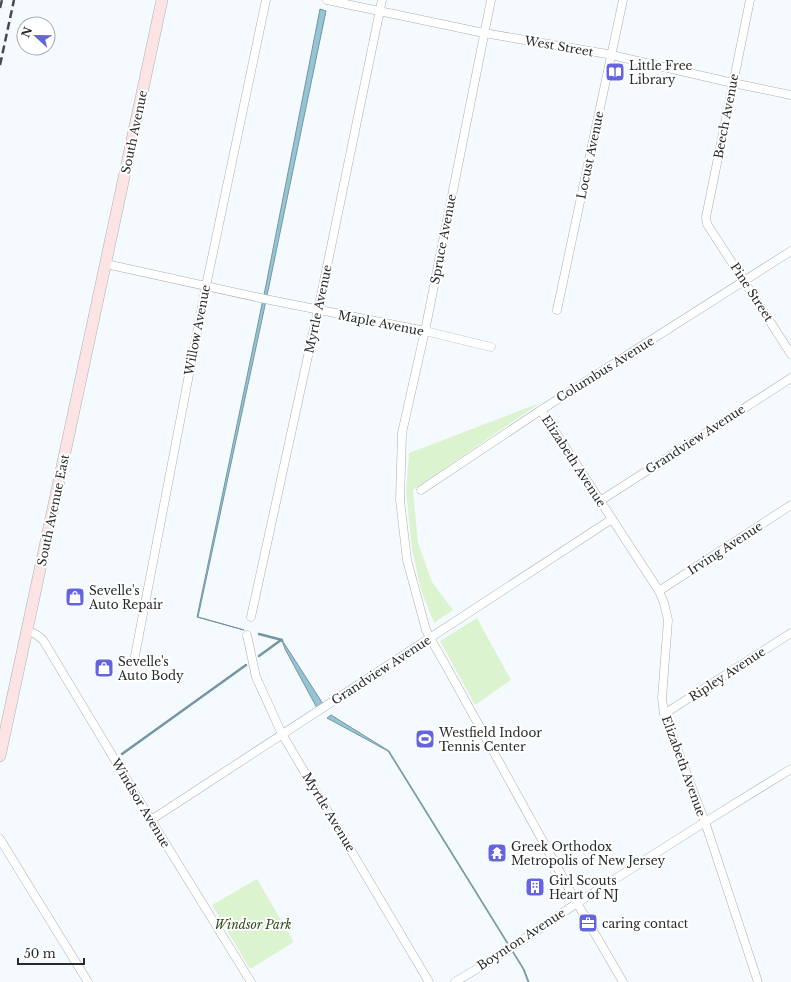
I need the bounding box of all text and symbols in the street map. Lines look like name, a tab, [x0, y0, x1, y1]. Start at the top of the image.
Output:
north arrow	[16, 16, 56, 56]
text: N	[18, 24, 35, 40]
street label: West Street	[522, 32, 595, 60]
place label: Little Free Library	[629, 58, 693, 87]
library icon: Little Free Library	[604, 61, 626, 83]
street label: Beech Avenue	[710, 72, 742, 160]
street label: South Avenue	[118, 89, 150, 175]
street label: Locust Avenue	[573, 109, 607, 200]
street label: Spruce Avenue	[427, 193, 459, 285]
street label: Pine Street	[727, 260, 777, 325]
street label: Myrtle Avenue	[301, 263, 335, 355]
street label: Willow Avenue	[181, 283, 213, 378]
street label: Maple Avenue	[337, 307, 425, 339]
street label: Columbus Avenue	[553, 333, 657, 405]
street label: Grandview Avenue	[642, 401, 748, 477]
street label: Elizabeth Avenue	[539, 412, 609, 510]
street label: South Avenue East	[34, 452, 72, 567]
street label: Irving Avenue	[685, 518, 765, 578]
place label: Sevelle's Auto Repair	[88, 583, 163, 612]
shop icon: Sevelle's Auto Repair	[64, 586, 86, 608]
street label: Grandview Avenue	[328, 632, 434, 708]
street label: Ripley Avenue	[686, 644, 768, 704]
place label: Sevelle's Auto Body	[117, 654, 184, 683]
shop icon: Sevelle's Auto Body	[93, 657, 115, 679]
street label: Elizabeth Avenue	[659, 714, 709, 819]
place label: Westfield Indoor Tennis Center	[438, 725, 542, 754]
sports icon: Westfield Indoor Tennis Center	[414, 728, 436, 750]
street label: Windsor Avenue	[108, 755, 174, 851]
street label: Myrtle Avenue	[299, 770, 359, 855]
place label: Greek Orthodox Metropolis of New Jersey	[511, 839, 665, 868]
temple icon: Greek Orthodox Metropolis of New Jersey	[486, 842, 508, 864]
place label: Girl Scouts Heart of NJ	[549, 873, 619, 902]
building icon: Girl Scouts Heart of NJ	[524, 876, 546, 898]
street label: Boynton Avenue	[474, 905, 568, 973]
office icon: caring contact	[577, 912, 599, 934]
place label: caring contact	[602, 916, 689, 931]
park label: Windsor Park	[214, 917, 292, 932]
scale bar	[18, 940, 84, 966]
text: 50 m	[24, 946, 56, 961]

